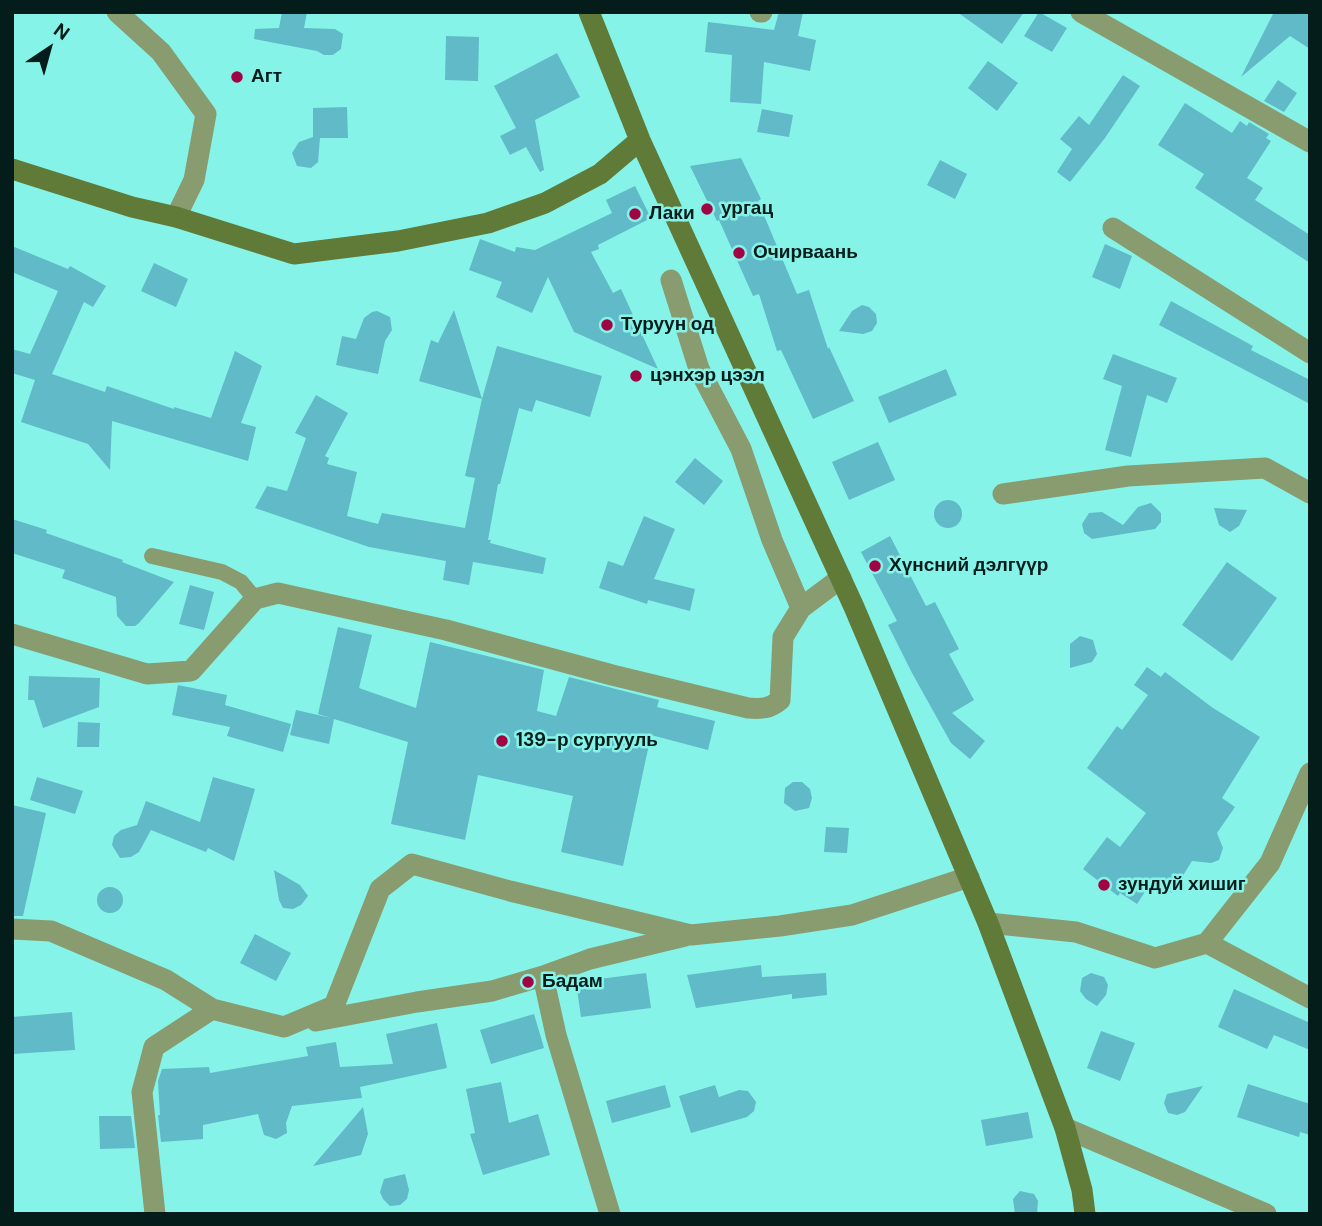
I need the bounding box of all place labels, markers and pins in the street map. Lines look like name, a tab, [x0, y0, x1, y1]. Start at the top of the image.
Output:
place label: Агт	[251, 66, 282, 88]
marker: Агт	[229, 69, 245, 85]
place label: ургац	[721, 198, 773, 220]
marker: ургац	[699, 201, 715, 217]
place label: Лаки	[649, 203, 695, 225]
marker: Лаки	[627, 206, 643, 222]
place label: Очирваань	[753, 242, 858, 264]
marker: Очирваань	[731, 245, 747, 261]
place label: Туруун од	[621, 314, 714, 336]
marker: Туруун од	[599, 317, 615, 333]
place label: цэнхэр цээл	[650, 365, 765, 387]
marker: цэнхэр цээл	[628, 368, 644, 384]
place label: Хүнсний дэлгүүр	[889, 555, 1048, 577]
marker: Хүнсний дэлгүүр	[867, 558, 883, 574]
place label: 139-р сургууль	[516, 730, 658, 752]
marker: 139-р сургууль	[494, 733, 510, 749]
place label: зундуй хишиг	[1118, 874, 1246, 896]
marker: зундуй хишиг	[1096, 877, 1112, 893]
place label: Бадам	[542, 971, 603, 993]
marker: Бадам	[520, 974, 536, 990]

